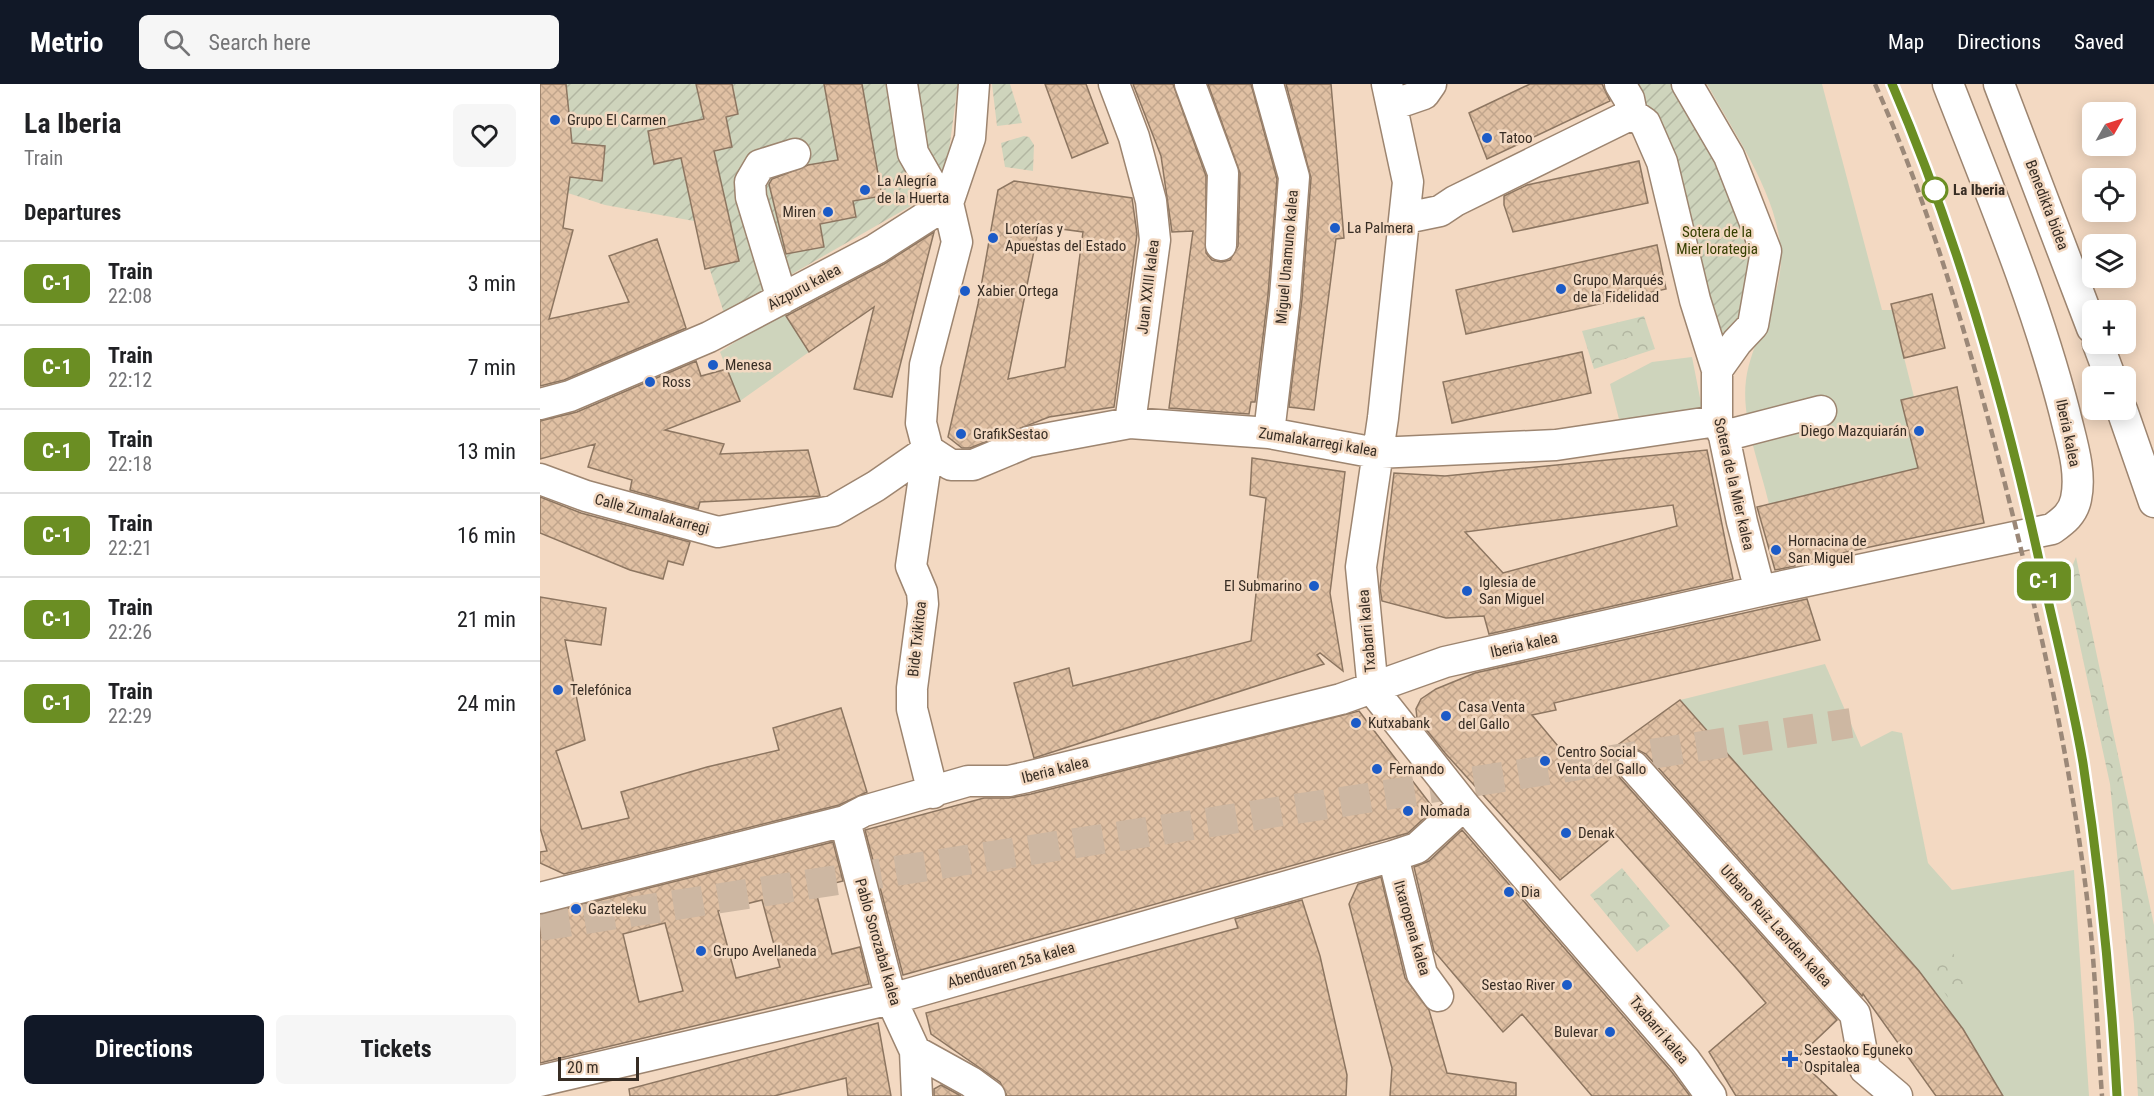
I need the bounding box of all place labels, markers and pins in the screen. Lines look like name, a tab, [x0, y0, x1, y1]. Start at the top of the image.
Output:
place label: Grupo El Carmen	[567, 111, 666, 129]
marker: Grupo El Carmen	[548, 113, 562, 127]
place label: Tatoo	[1499, 129, 1533, 147]
marker: Tatoo	[1480, 131, 1494, 145]
place label: La Alegría de la Huerta	[877, 172, 949, 207]
marker: La Iberia	[1922, 177, 1948, 203]
place label: La Iberia	[1953, 181, 2005, 199]
marker: La Alegría de la Huerta	[858, 183, 872, 197]
place label: Miren	[782, 203, 816, 221]
marker: Miren	[821, 205, 835, 219]
place label: La Palmera	[1347, 219, 1413, 237]
place label: Loterías y Apuestas del Estado	[1005, 220, 1126, 255]
marker: La Palmera	[1328, 221, 1342, 235]
marker: Loterías y Apuestas del Estado	[986, 231, 1000, 245]
place label: Grupo Marqués de la Fidelidad	[1573, 271, 1664, 306]
place label: Xabier Ortega	[977, 282, 1058, 300]
marker: Grupo Marqués de la Fidelidad	[1554, 282, 1568, 296]
marker: Xabier Ortega	[958, 284, 972, 298]
place label: Menesa	[725, 356, 772, 374]
marker: Menesa	[706, 358, 720, 372]
place label: Ross	[662, 373, 691, 391]
marker: Ross	[643, 375, 657, 389]
place label: Diego Mazquiarán	[1800, 422, 1907, 440]
marker: Diego Mazquiarán	[1912, 424, 1926, 438]
place label: GrafikSestao	[973, 425, 1048, 443]
marker: GrafikSestao	[954, 427, 968, 441]
place label: Hornacina de San Miguel	[1788, 532, 1867, 567]
marker: Hornacina de San Miguel	[1769, 543, 1783, 557]
place label: Iglesia de San Miguel	[1479, 573, 1545, 608]
place label: El Submarino	[1224, 577, 1302, 595]
marker: El Submarino	[1307, 579, 1321, 593]
marker: Iglesia de San Miguel	[1460, 584, 1474, 598]
place label: Telefónica	[570, 681, 632, 699]
marker: Telefónica	[551, 683, 565, 697]
place label: Casa Venta del Gallo	[1458, 698, 1525, 733]
marker: Casa Venta del Gallo	[1439, 709, 1453, 723]
place label: Kutxabank	[1368, 714, 1430, 732]
marker: Kutxabank	[1349, 716, 1363, 730]
place label: Centro Social Venta del Gallo	[1557, 743, 1646, 778]
marker: Centro Social Venta del Gallo	[1538, 754, 1552, 768]
place label: Fernando	[1389, 760, 1444, 778]
marker: Fernando	[1370, 762, 1384, 776]
place label: Nomada	[1420, 802, 1470, 820]
marker: Nomada	[1401, 804, 1415, 818]
place label: Denak	[1578, 824, 1615, 842]
marker: Denak	[1559, 826, 1573, 840]
place label: Dia	[1521, 883, 1540, 901]
marker: Dia	[1502, 885, 1516, 899]
place label: Gazteleku	[588, 900, 647, 918]
marker: Gazteleku	[569, 902, 583, 916]
place label: Grupo Avellaneda	[713, 942, 817, 960]
marker: Grupo Avellaneda	[694, 944, 708, 958]
place label: Sestao River	[1481, 976, 1555, 994]
marker: Sestao River	[1560, 978, 1574, 992]
place label: Bulevar	[1554, 1023, 1598, 1041]
marker: Bulevar	[1603, 1025, 1617, 1039]
place label: Sestaoko Eguneko Ospitalea	[1804, 1041, 1913, 1076]
marker: Sestaoko Eguneko Ospitalea	[1781, 1050, 1799, 1068]

